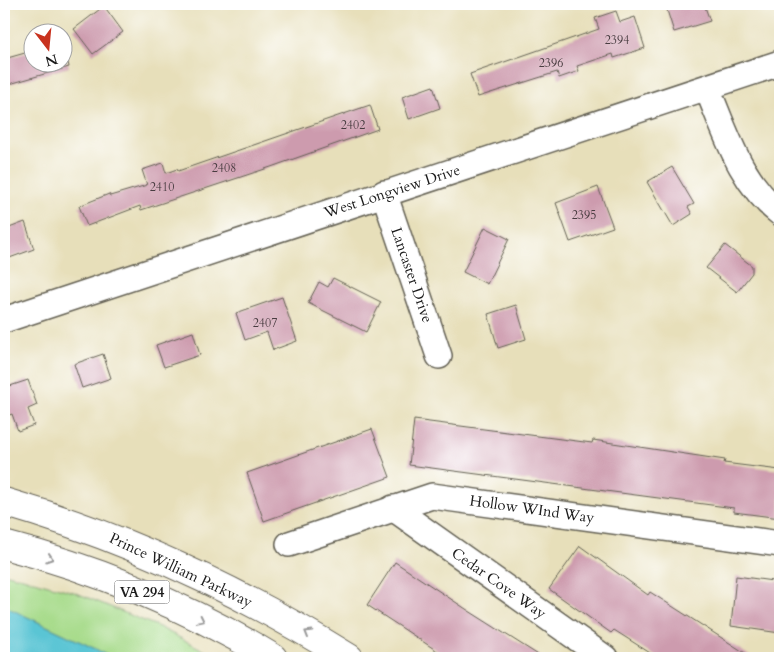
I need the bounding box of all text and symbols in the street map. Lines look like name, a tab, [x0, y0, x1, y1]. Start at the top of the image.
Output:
north arrow	[22, 22, 72, 72]
house number: 2394	[605, 32, 629, 48]
text: N	[43, 49, 60, 71]
house number: 2396	[539, 55, 563, 71]
house number: 2402	[341, 117, 365, 133]
street label: West Longview Drive	[320, 159, 463, 223]
house number: 2408	[212, 160, 236, 176]
house number: 2410	[150, 179, 174, 195]
house number: 2395	[572, 207, 596, 223]
street label: Lancaster Drive	[386, 225, 438, 326]
house number: 2407	[253, 315, 277, 331]
street label: Hollow WInd Way	[468, 490, 596, 528]
street label: Prince William Parkway	[106, 528, 256, 612]
street label: Cedar Cove Way	[448, 543, 550, 623]
one-way arrow	[46, 553, 54, 563]
road number: VA 294	[114, 580, 170, 604]
one-way arrow	[196, 613, 205, 624]
one-way arrow	[304, 629, 313, 639]

